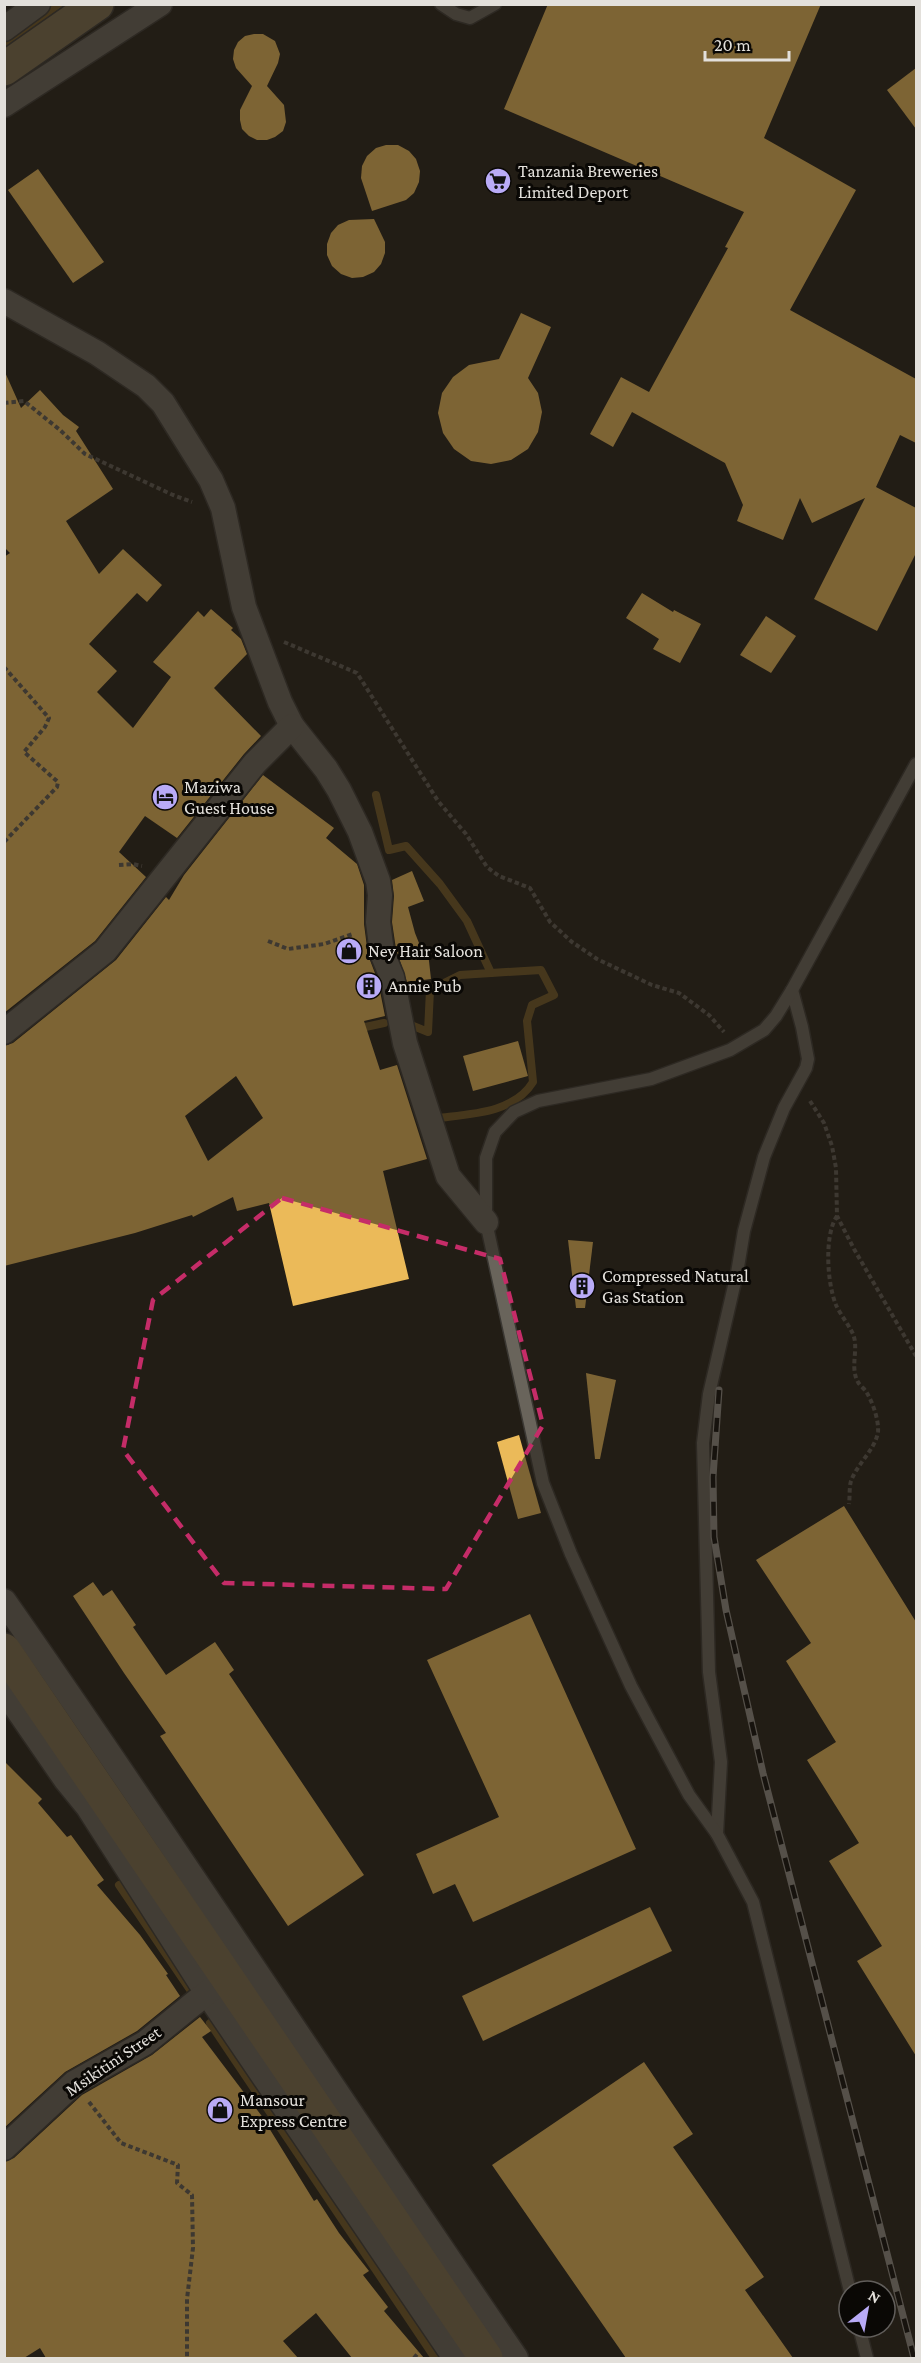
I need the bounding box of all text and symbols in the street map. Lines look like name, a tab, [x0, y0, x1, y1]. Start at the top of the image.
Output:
scale bar	[705, 24, 789, 62]
text: 20 m	[714, 35, 751, 55]
place label: Tanzania Breweries Limited Deport	[518, 161, 658, 202]
supermarket icon: Tanzania Breweries Limited Deport	[483, 166, 513, 196]
place label: Maziwa Guest House	[184, 777, 275, 818]
hotel icon: Maziwa Guest House	[150, 782, 180, 812]
shop icon: Ney Hair Saloon	[334, 936, 364, 966]
place label: Ney Hair Saloon	[368, 941, 483, 961]
building icon: Annie Pub	[354, 971, 384, 1001]
place label: Annie Pub	[388, 976, 461, 996]
place label: Compressed Natural Gas Station	[602, 1266, 749, 1307]
building icon: Compressed Natural Gas Station	[567, 1271, 597, 1301]
street label: Msikitini Street	[62, 2021, 165, 2100]
place label: Mansour Express Centre	[240, 2090, 347, 2131]
shop icon: Mansour Express Centre	[205, 2095, 235, 2125]
north arrow	[837, 2279, 897, 2339]
text: N	[865, 2286, 884, 2307]

